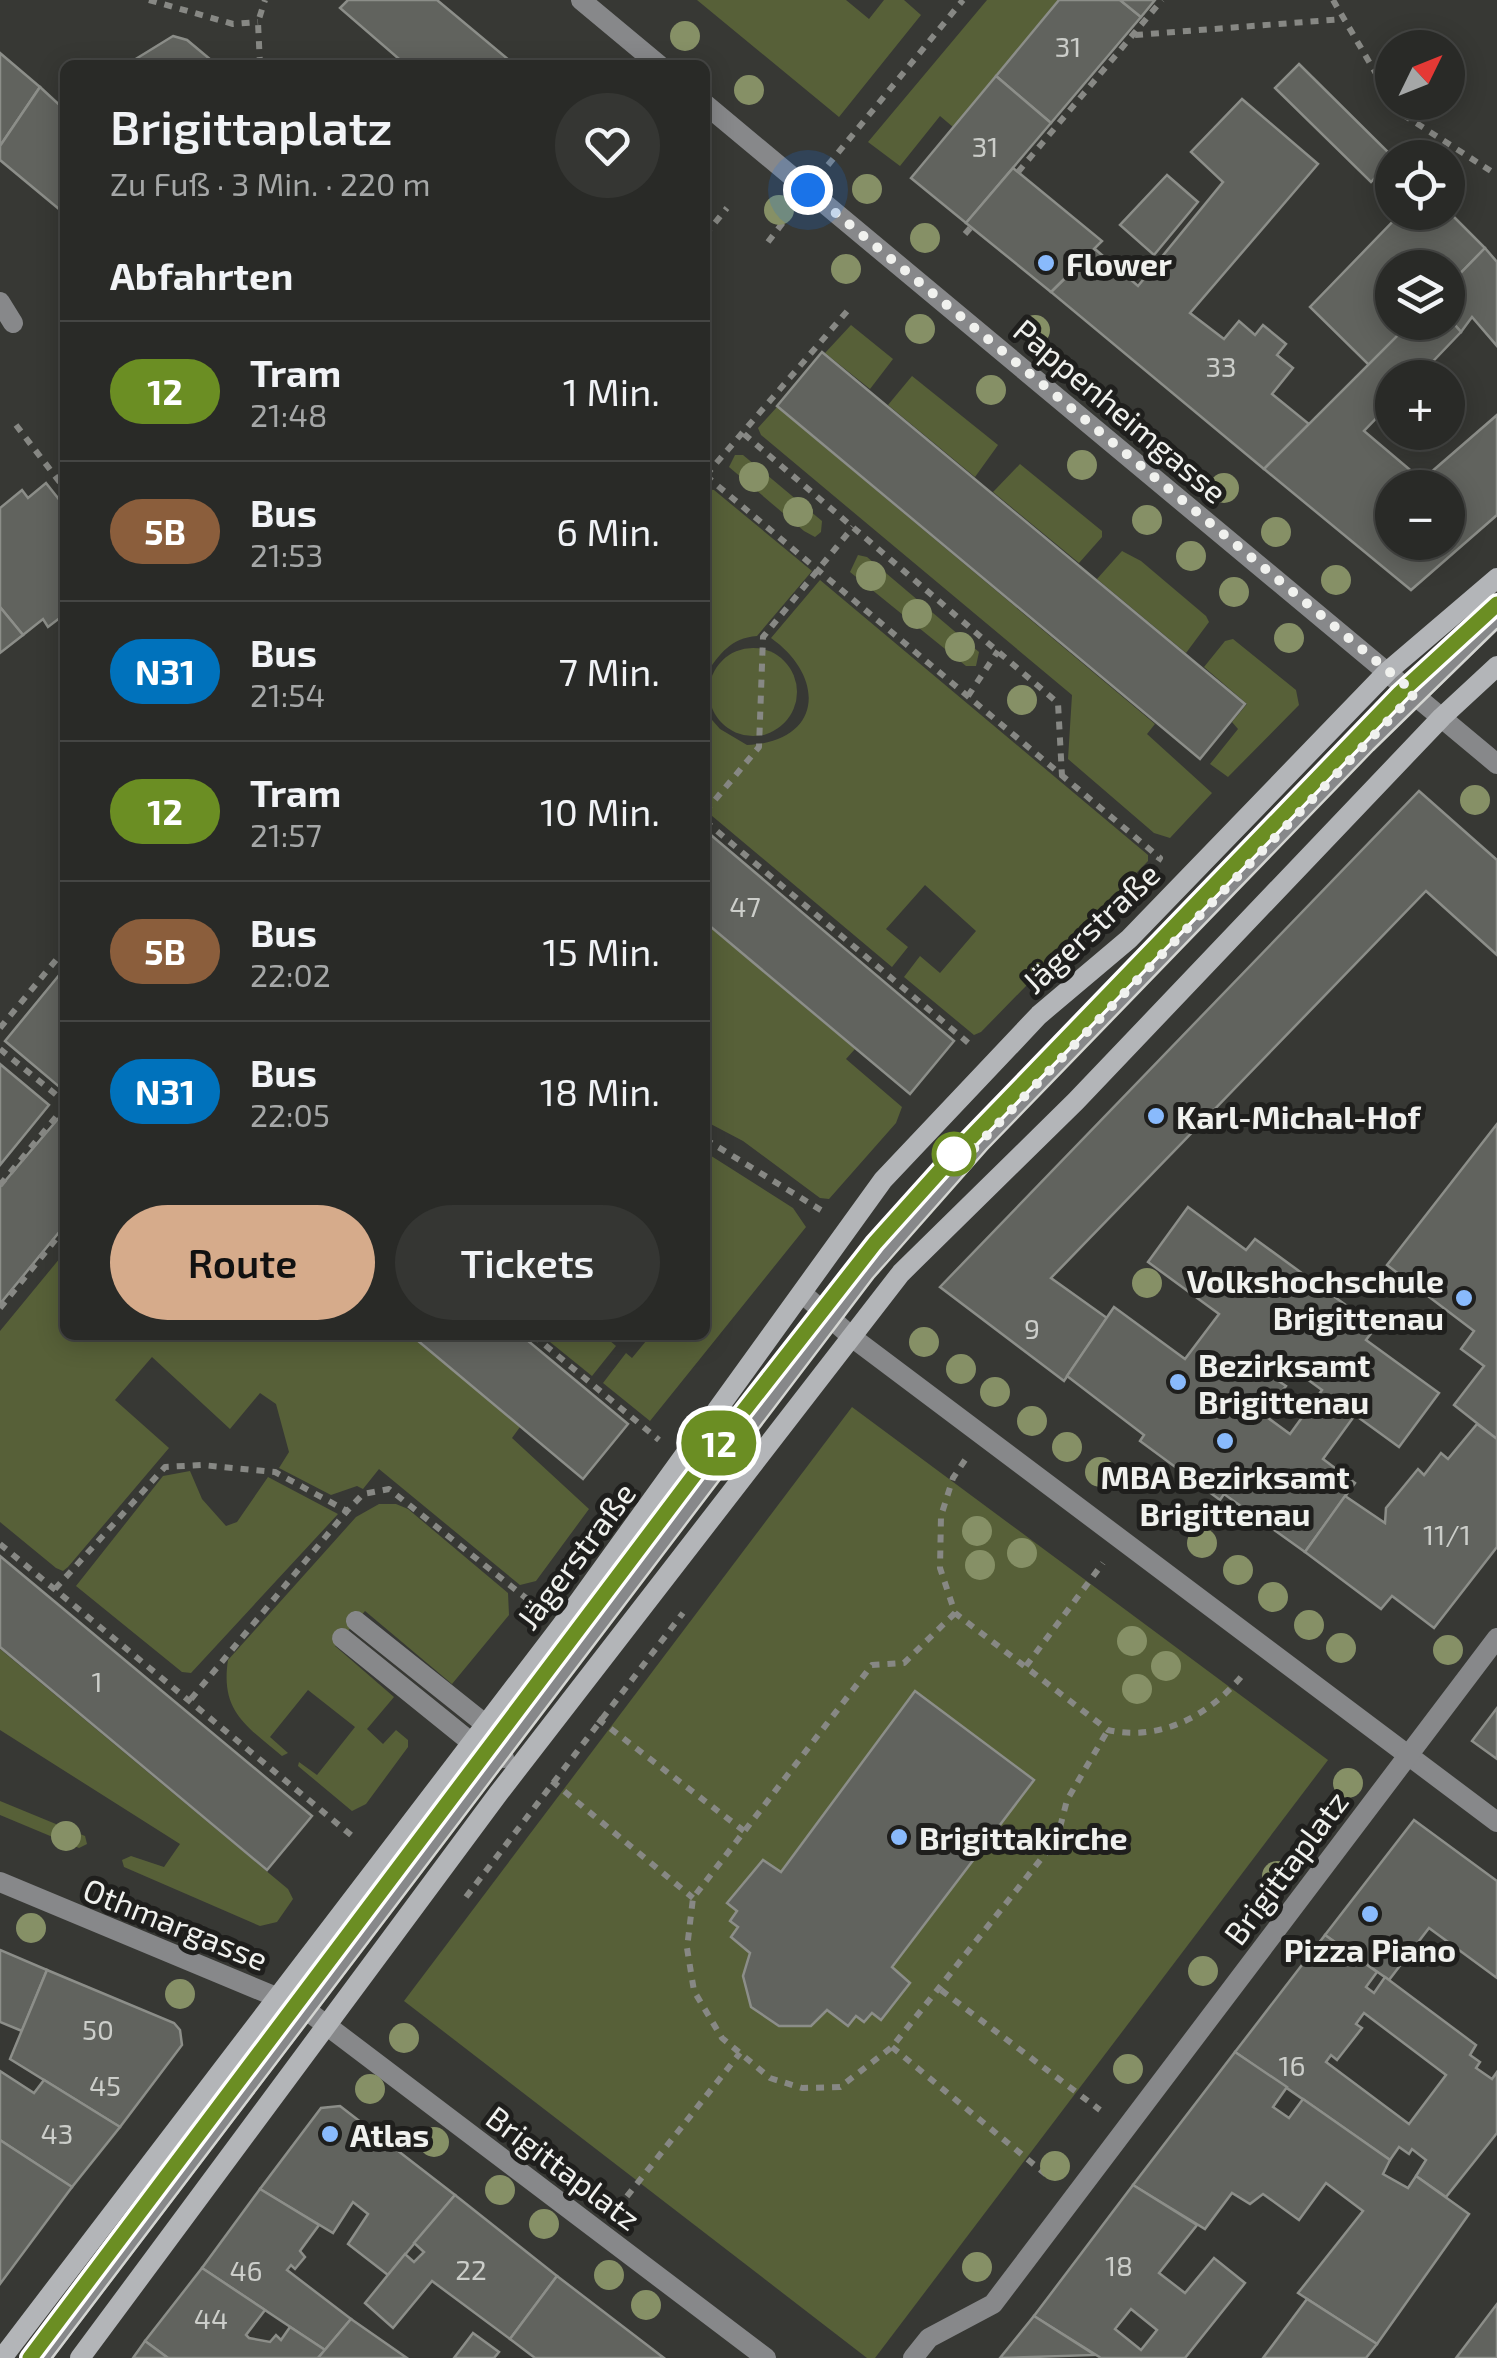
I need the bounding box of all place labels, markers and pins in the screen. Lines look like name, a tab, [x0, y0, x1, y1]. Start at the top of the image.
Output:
place label: Flower	[1066, 244, 1172, 282]
marker: Flower	[1035, 252, 1057, 274]
place label: Karl-Michal-Hof	[1176, 1097, 1421, 1135]
marker: Karl-Michal-Hof	[1145, 1105, 1167, 1127]
unlabelled marker	[933, 1133, 975, 1175]
place label: Volkshochschule Brigittenau	[1187, 1261, 1444, 1336]
marker: Volkshochschule Brigittenau	[1453, 1287, 1475, 1309]
place label: Bezirksamt Brigittenau	[1198, 1345, 1370, 1420]
marker: Bezirksamt Brigittenau	[1167, 1371, 1189, 1393]
marker: MBA Bezirksamt Brigittenau	[1214, 1430, 1236, 1452]
place label: MBA Bezirksamt Brigittenau	[1100, 1457, 1350, 1532]
place label: Brigittakirche	[919, 1818, 1128, 1856]
marker: Brigittakirche	[888, 1826, 910, 1848]
marker: Pizza Piano	[1359, 1903, 1381, 1925]
place label: Pizza Piano	[1284, 1930, 1456, 1968]
place label: Atlas	[350, 2115, 429, 2153]
marker: Atlas	[319, 2123, 341, 2145]

